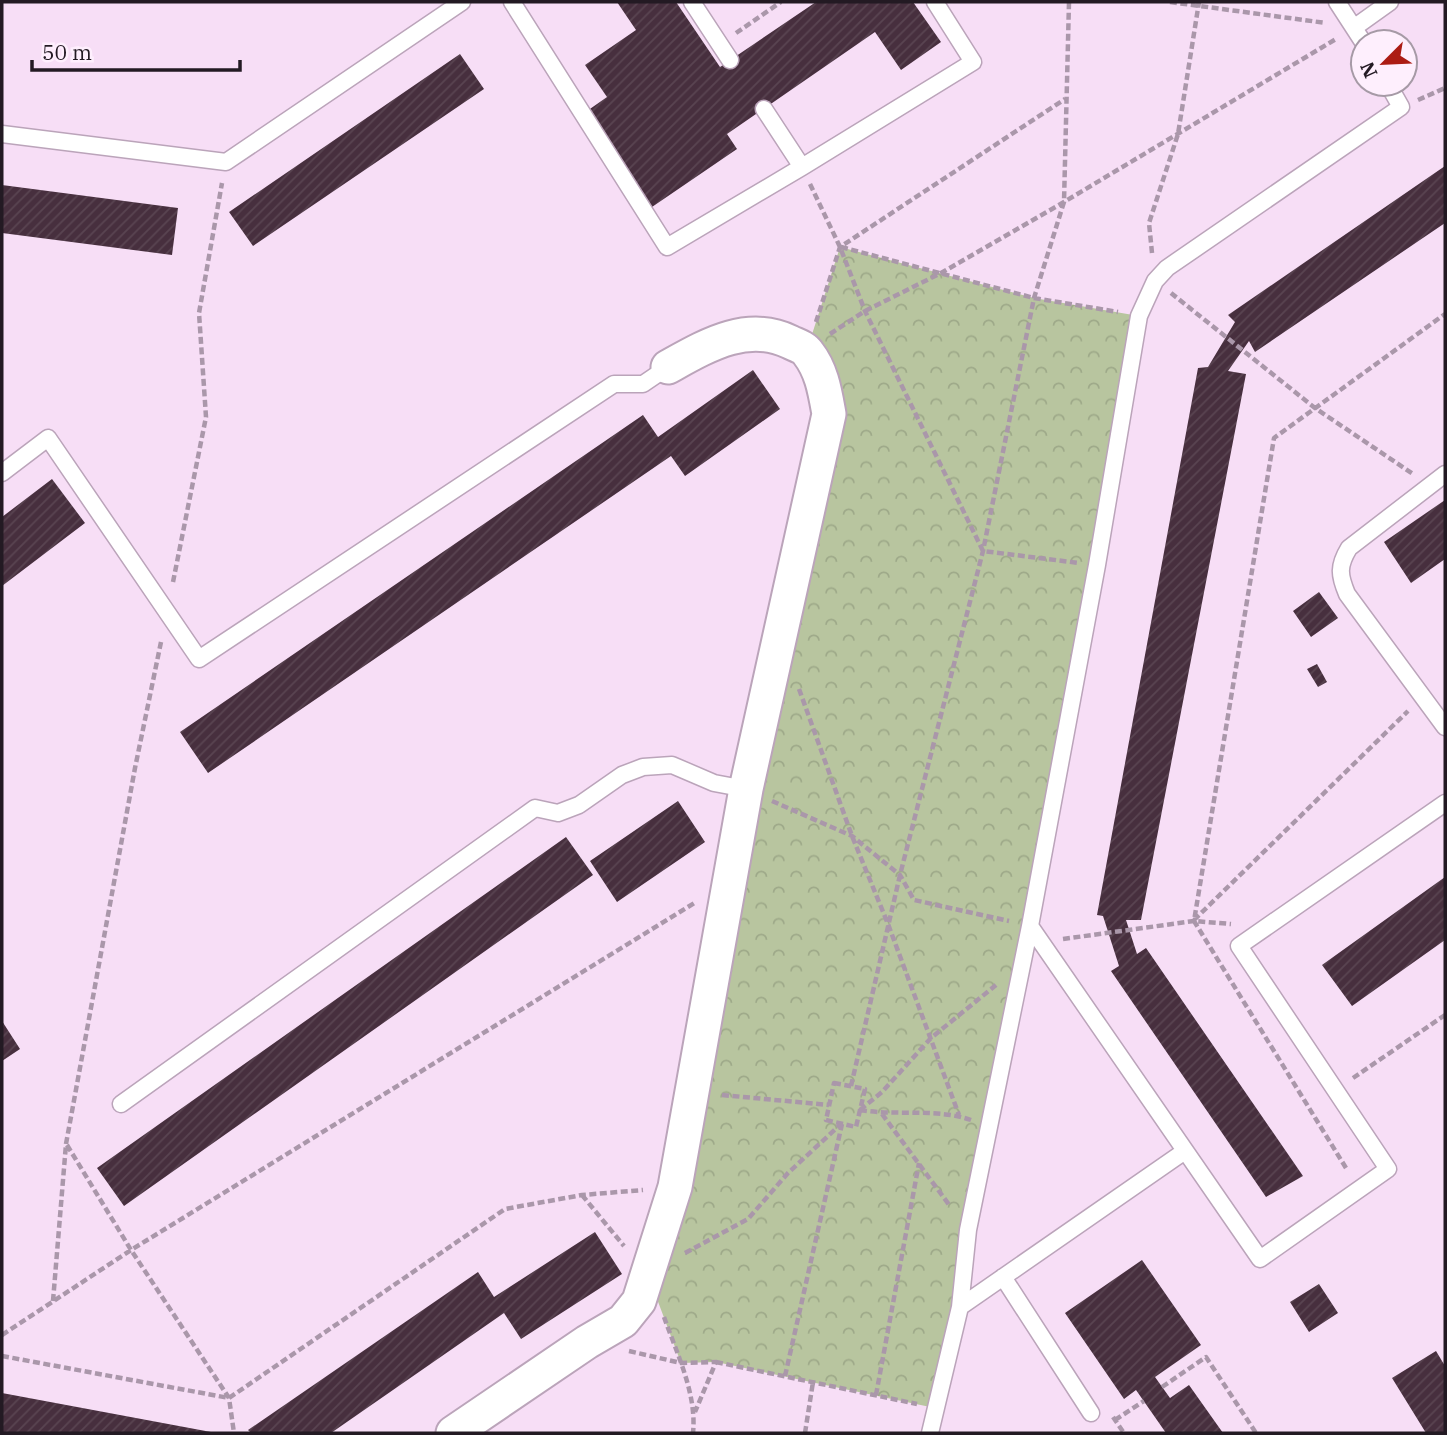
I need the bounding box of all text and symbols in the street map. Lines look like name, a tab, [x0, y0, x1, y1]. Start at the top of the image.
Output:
scale bar	[32, 28, 240, 72]
north arrow	[1349, 28, 1419, 98]
text: 50 m	[42, 38, 92, 66]
text: N	[1354, 58, 1382, 82]

